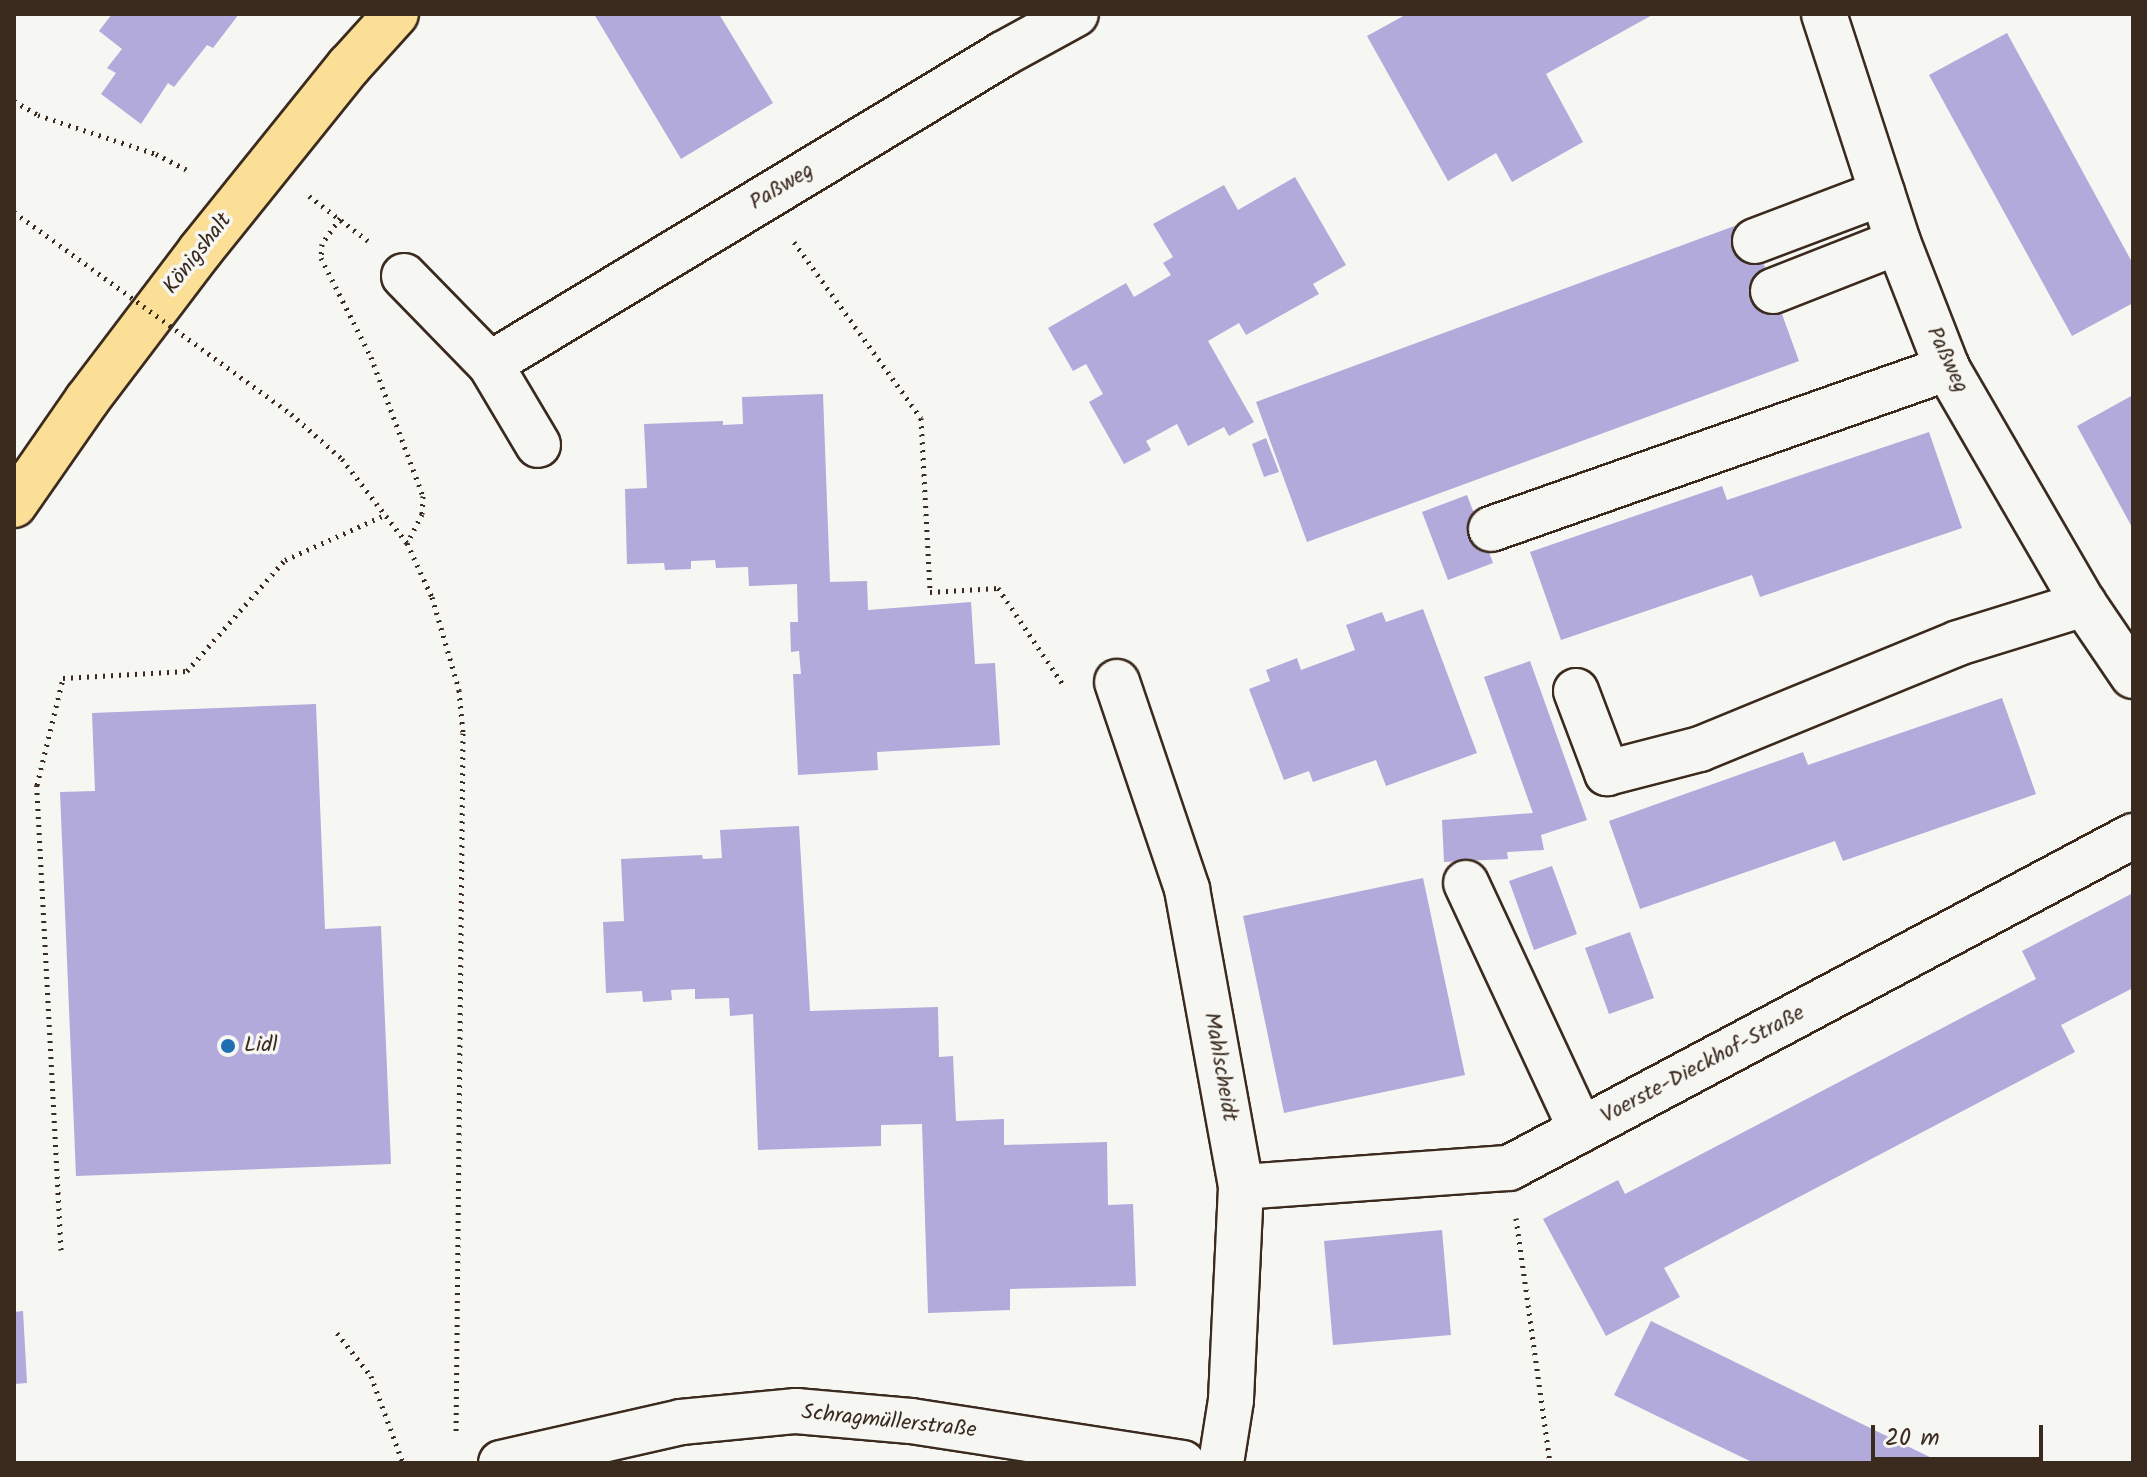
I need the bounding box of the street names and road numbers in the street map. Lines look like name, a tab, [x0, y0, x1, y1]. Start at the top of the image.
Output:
street label: Paßweg	[745, 158, 819, 216]
street label: Königshalt	[158, 208, 238, 300]
street label: Paßweg	[1920, 323, 1974, 397]
street label: Voerste-Dieckhof-Straße	[1597, 1000, 1809, 1130]
street label: Mahlscheidt	[1197, 1010, 1243, 1124]
street label: Schragmüllerstraße	[800, 1400, 978, 1444]

